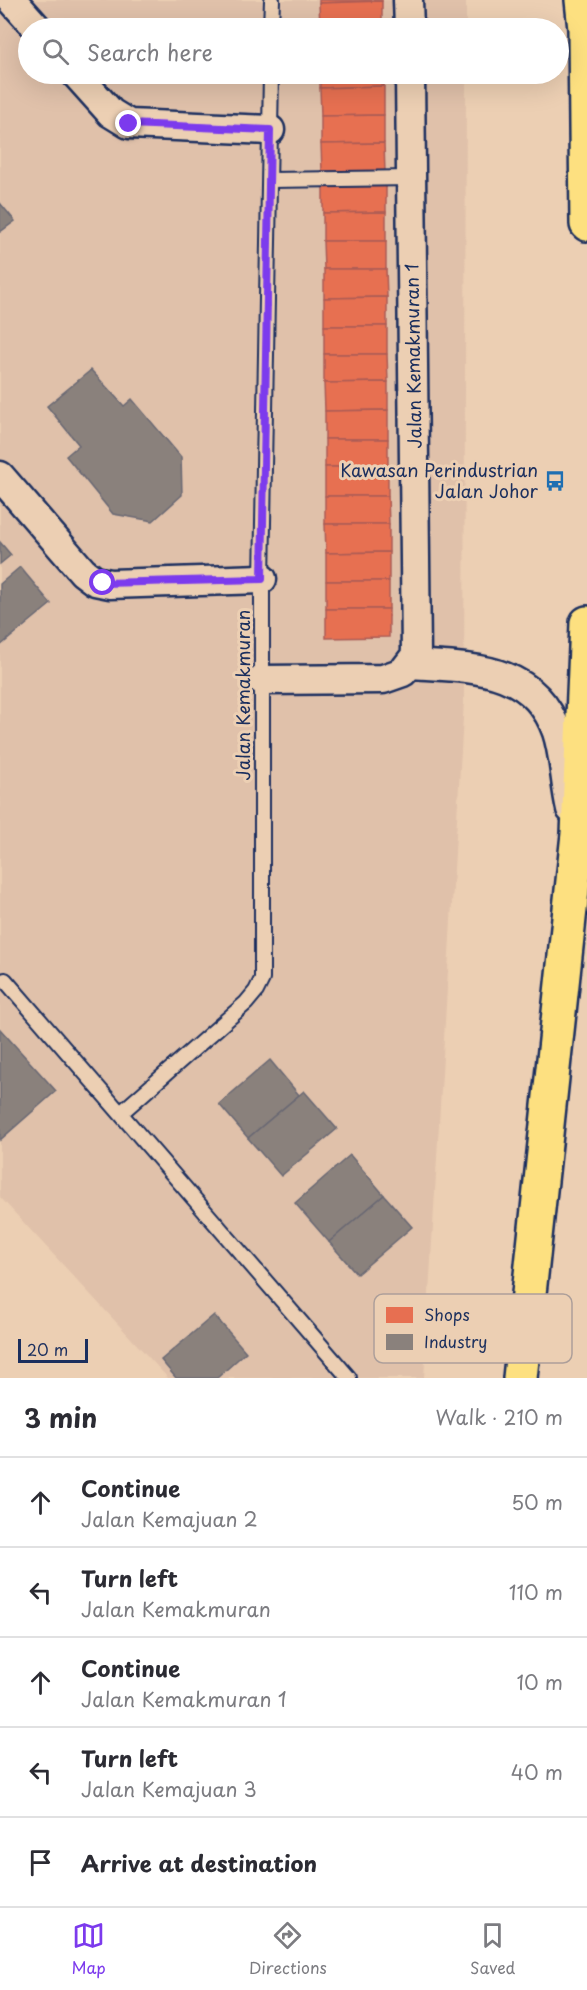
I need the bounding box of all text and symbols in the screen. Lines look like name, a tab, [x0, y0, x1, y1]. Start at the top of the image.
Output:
search box	[18, 18, 569, 84]
icon: search	[39, 35, 72, 68]
text: Search here	[87, 35, 213, 68]
route end	[115, 110, 141, 136]
street label: Jalan Kemakmuran 1	[397, 263, 428, 449]
place label: Kawasan Perindustrian Jalan Johor	[340, 456, 539, 504]
bus stop icon: Kawasan Perindustrian Jalan Johor	[543, 469, 567, 493]
route start	[89, 569, 115, 595]
street label: Jalan Kemakmuran	[229, 610, 256, 780]
legend	[374, 1294, 572, 1363]
text: Shops	[424, 1302, 470, 1326]
text: Industry	[424, 1329, 487, 1353]
scale bar	[18, 1336, 88, 1364]
text: 20 m	[27, 1337, 68, 1361]
text: 3 min	[24, 1398, 97, 1437]
text: Walk · 210 m	[436, 1402, 563, 1432]
text: Continue	[81, 1471, 180, 1504]
icon: ahead	[24, 1486, 57, 1519]
text: 50 m	[511, 1487, 563, 1517]
text: Jalan Kemajuan 2	[81, 1504, 258, 1534]
text: Turn left	[81, 1561, 178, 1594]
icon: left	[24, 1576, 57, 1609]
text: 110 m	[509, 1577, 563, 1607]
text: Jalan Kemakmuran	[81, 1594, 271, 1624]
text: Continue	[81, 1651, 180, 1684]
icon: ahead	[24, 1666, 57, 1699]
text: 10 m	[516, 1667, 563, 1697]
text: Jalan Kemakmuran 1	[81, 1684, 287, 1714]
text: Turn left	[81, 1741, 178, 1774]
icon: left	[24, 1756, 57, 1789]
text: 40 m	[511, 1757, 563, 1787]
text: Jalan Kemajuan 3	[81, 1774, 257, 1804]
icon: arrive	[24, 1846, 57, 1879]
text: Arrive at destination	[81, 1846, 317, 1879]
tab: Map	[72, 1919, 106, 1979]
tab: Directions	[249, 1919, 327, 1979]
tab: Saved	[470, 1919, 515, 1979]

